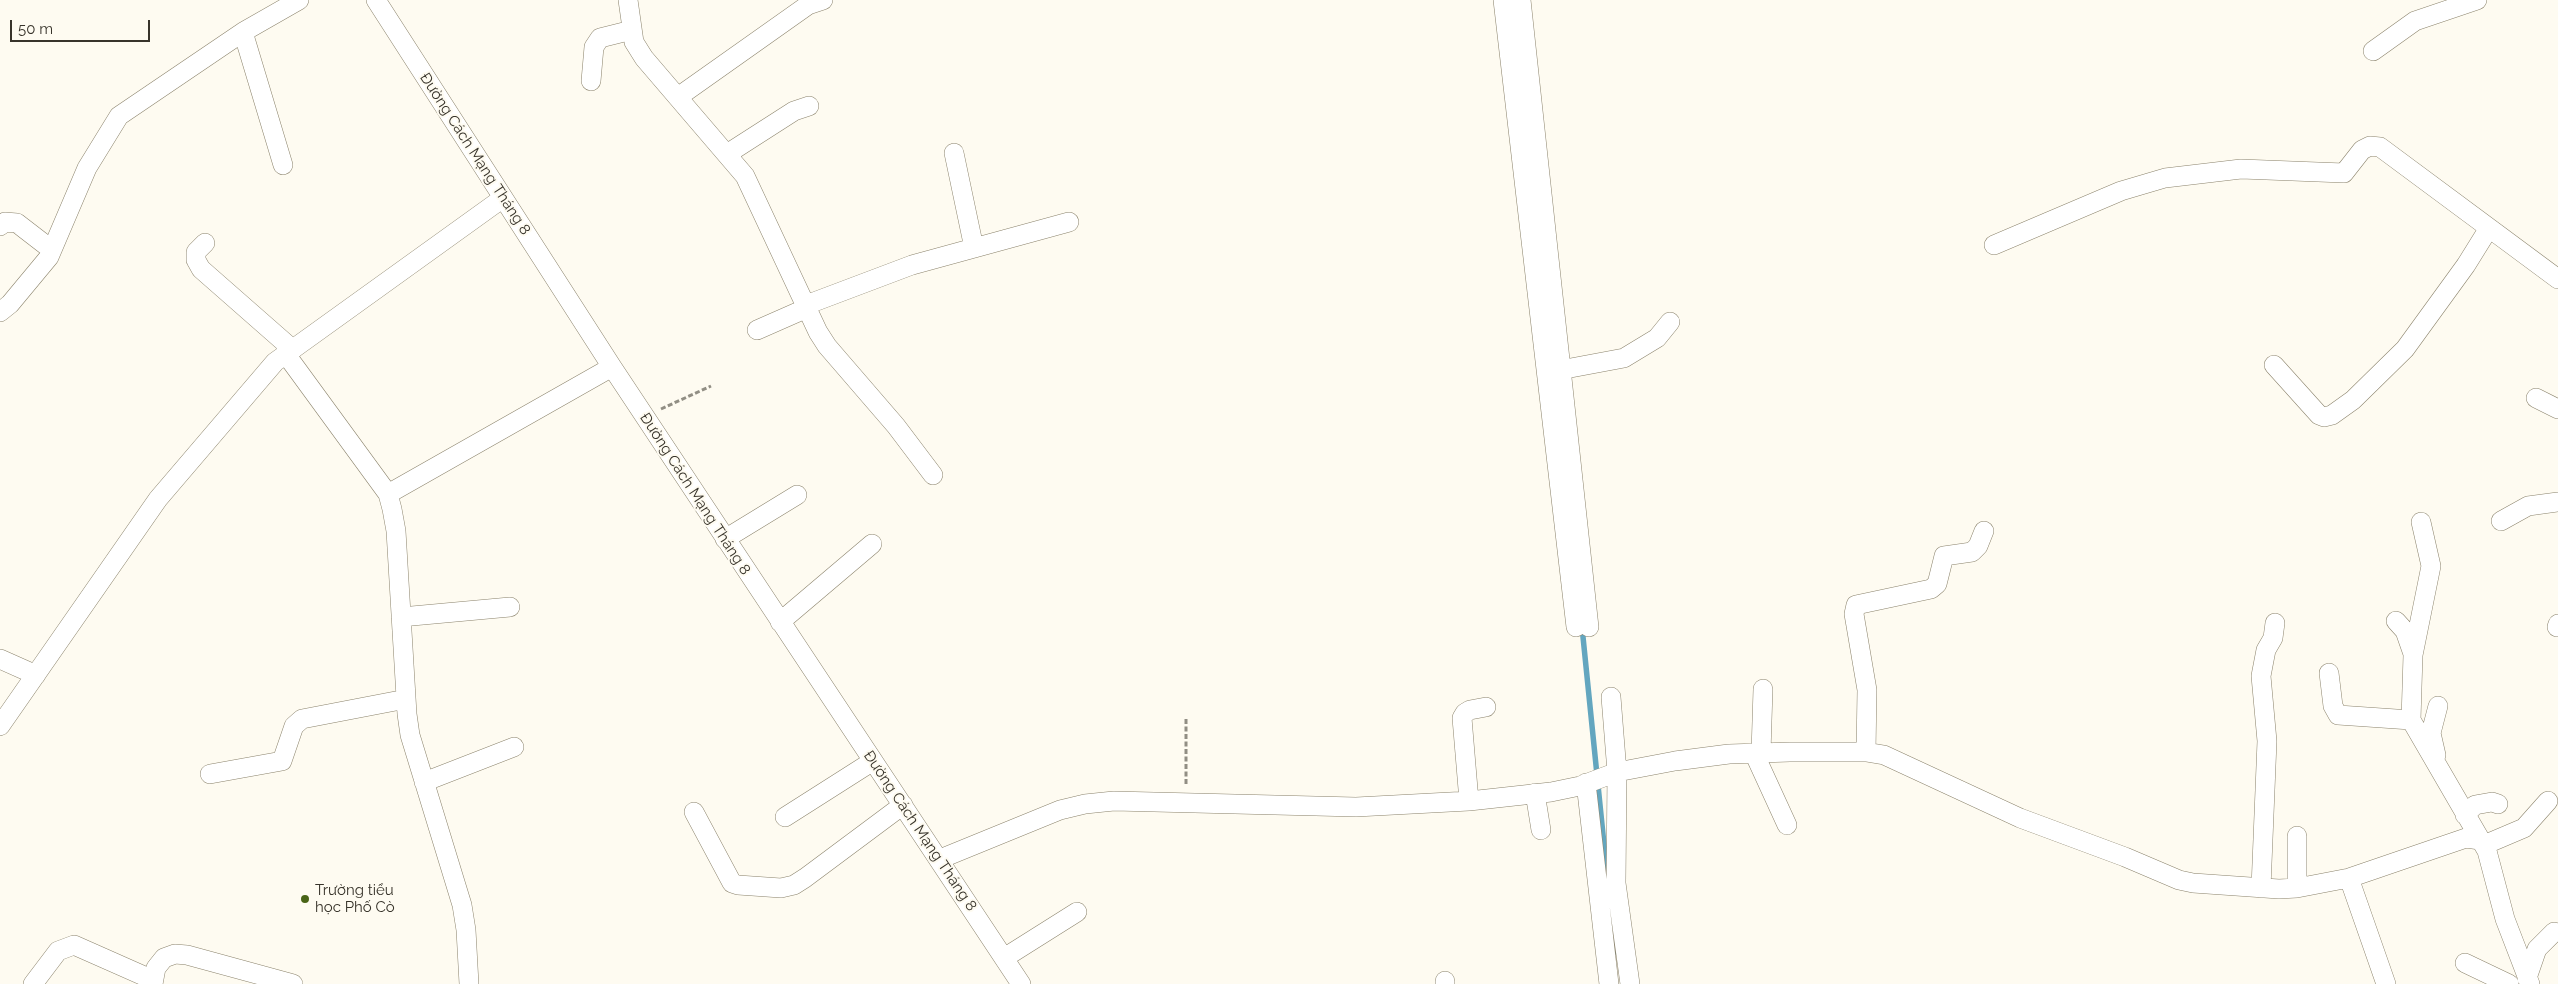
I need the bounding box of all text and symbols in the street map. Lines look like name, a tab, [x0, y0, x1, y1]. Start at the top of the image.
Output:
scale bar	[12, 10, 152, 42]
text: 50 m	[18, 20, 53, 38]
street label: Đường Cách Mạng Tháng 8	[416, 70, 534, 238]
street label: Đường Cách Mạng Tháng 8	[636, 410, 754, 578]
street label: Đường Cách Mạng Tháng 8	[859, 747, 981, 915]
place label: Trường tiểu học Phố Cò	[315, 881, 395, 916]
marker: Trường tiểu học Phố Cò	[299, 893, 311, 905]

